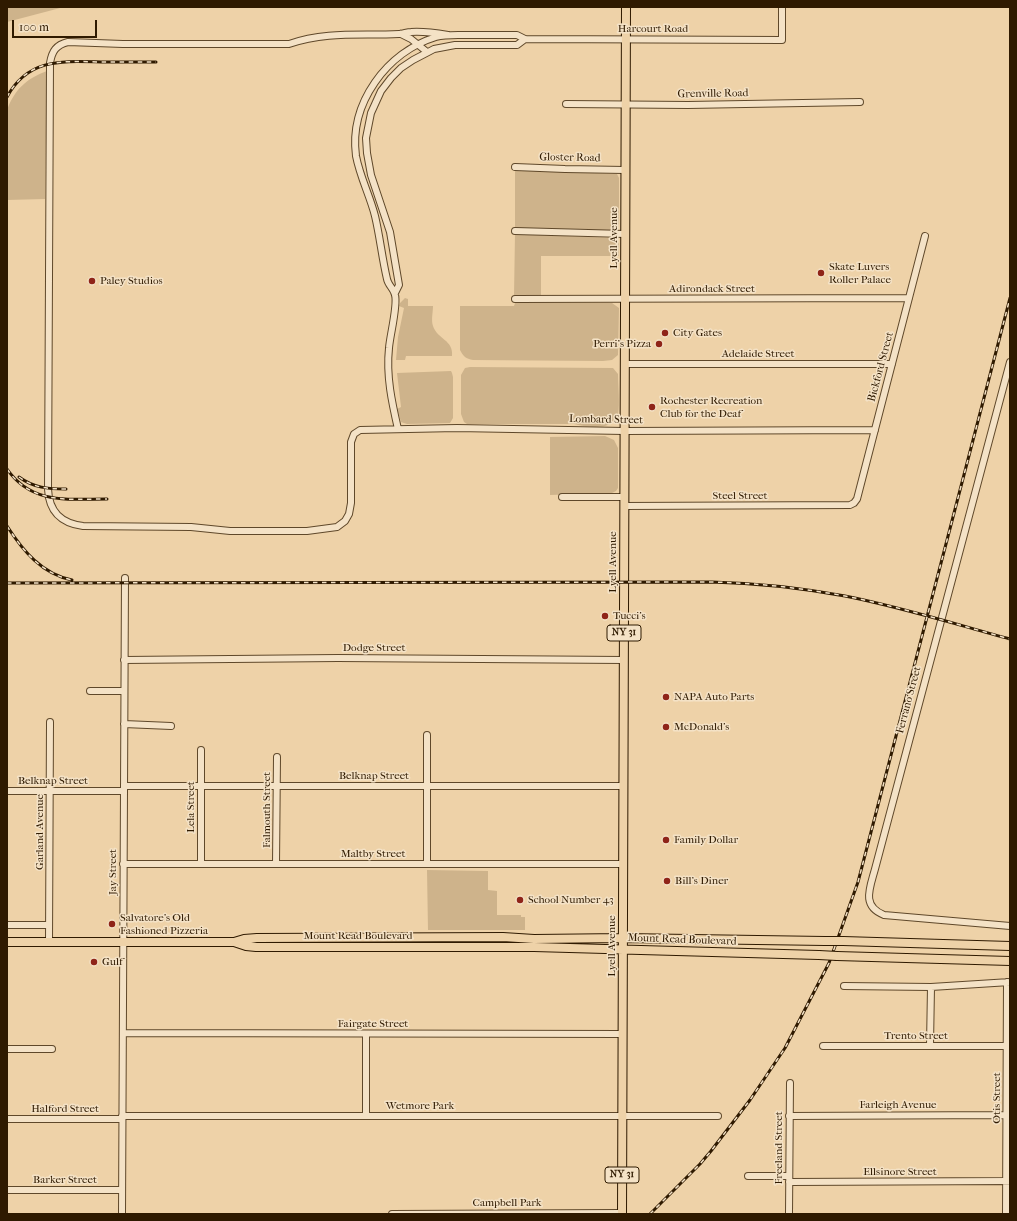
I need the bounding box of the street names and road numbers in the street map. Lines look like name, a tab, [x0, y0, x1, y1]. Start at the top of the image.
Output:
street label: Harcourt Road	[618, 22, 688, 36]
street label: Grenville Road	[677, 87, 749, 101]
street label: Gloster Road	[539, 151, 601, 165]
street label: Lyell Avenue	[607, 207, 621, 269]
street label: Adirondack Street	[669, 282, 755, 296]
street label: Bickford Street	[865, 331, 897, 403]
street label: Adelaide Street	[722, 347, 794, 361]
street label: Lombard Street	[569, 413, 643, 427]
street label: Steel Street	[713, 489, 767, 503]
street label: Lyell Avenue	[606, 531, 620, 593]
road number: NY 31	[607, 625, 641, 641]
street label: Dodge Street	[343, 641, 405, 655]
street label: Ferrano Street	[894, 665, 924, 735]
street label: Belknap Street	[339, 769, 409, 783]
street label: Falmouth Street	[260, 772, 274, 848]
street label: Belknap Street	[18, 774, 88, 788]
street label: Lela Street	[184, 781, 198, 833]
street label: Garland Avenue	[33, 794, 47, 870]
street label: Maltby Street	[341, 847, 405, 861]
street label: Jay Street	[106, 849, 120, 895]
street label: Lyell Avenue	[605, 915, 619, 977]
street label: Mount Read Boulevard	[303, 929, 413, 943]
street label: Mount Read Boulevard	[627, 932, 737, 948]
street label: Fairgate Street	[338, 1017, 408, 1031]
street label: Trento Street	[884, 1029, 948, 1043]
street label: Otis Street	[990, 1072, 1004, 1124]
street label: Farleigh Avenue	[859, 1098, 937, 1112]
street label: Wetmore Park	[386, 1099, 454, 1113]
street label: Halford Street	[31, 1102, 99, 1116]
street label: Freeland Street	[772, 1111, 786, 1185]
street label: Ellsinore Street	[863, 1165, 937, 1179]
road number: NY 31	[605, 1167, 639, 1183]
street label: Barker Street	[33, 1173, 97, 1187]
street label: Campbell Park	[472, 1196, 542, 1210]

